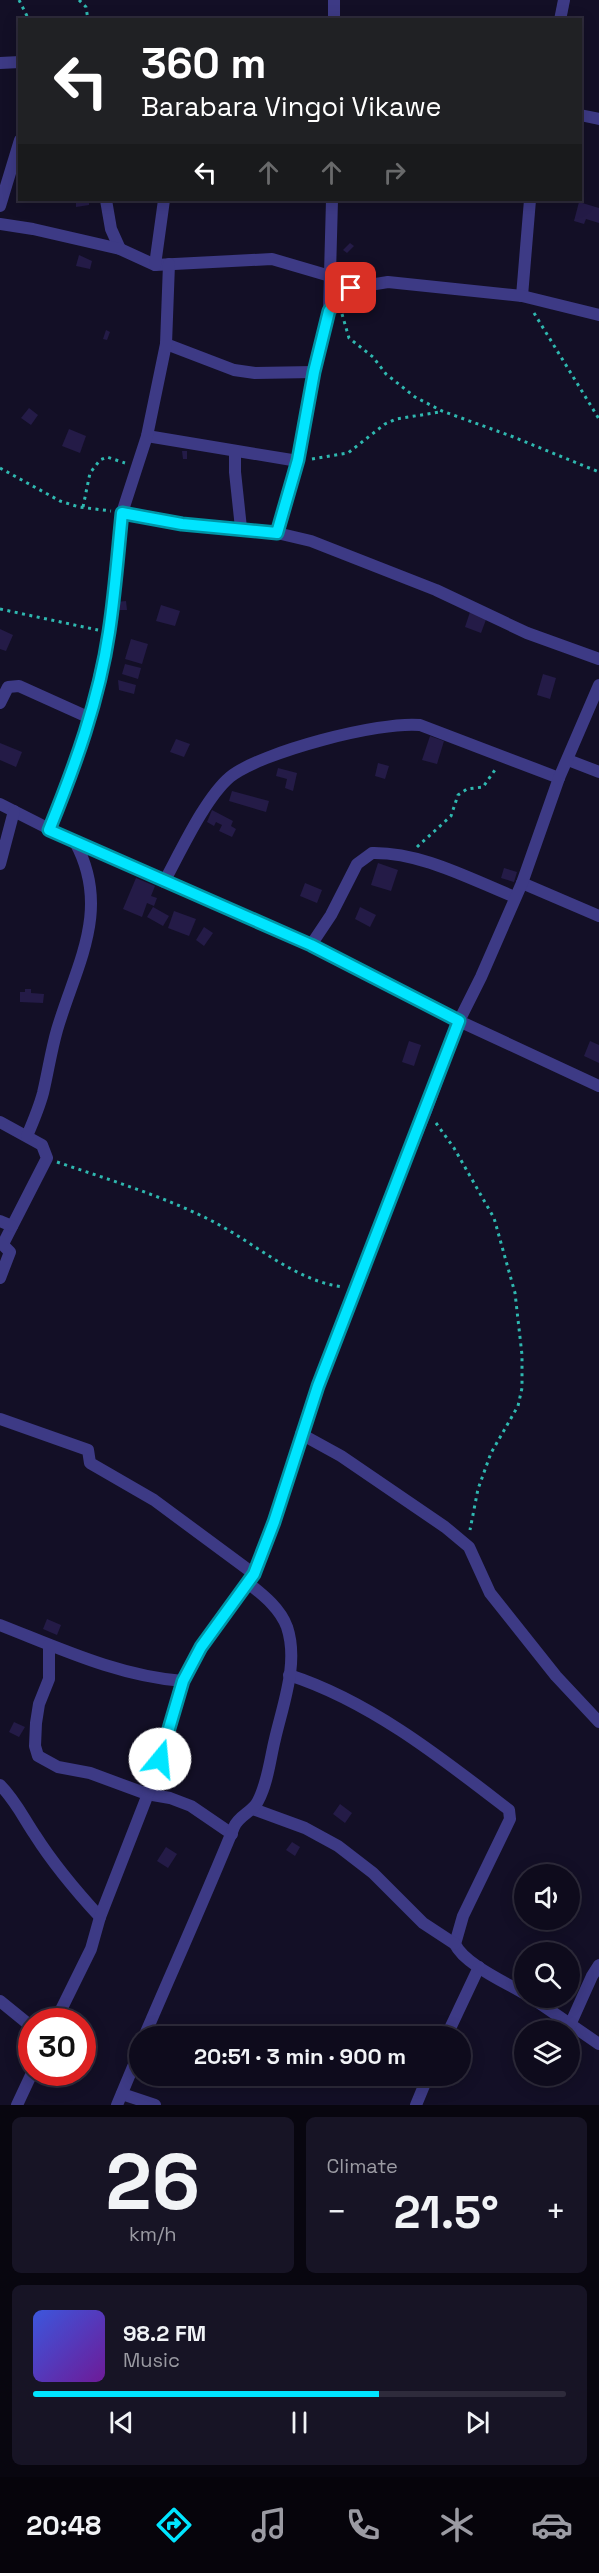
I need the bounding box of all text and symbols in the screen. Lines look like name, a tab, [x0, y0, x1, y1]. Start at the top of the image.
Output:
text: 360 m	[141, 37, 266, 90]
icon: left	[42, 42, 120, 120]
text: Barabara Vingoi Vikawe	[141, 89, 442, 124]
icon: left	[189, 156, 222, 189]
icon: ahead	[252, 156, 285, 189]
icon: ahead	[315, 156, 348, 189]
icon: right	[378, 156, 411, 189]
pin	[325, 262, 376, 313]
icon: arrive	[334, 271, 367, 304]
position arrow	[128, 1727, 192, 1791]
map controls	[514, 1864, 580, 2086]
button: sound	[514, 1864, 580, 1930]
button: search	[514, 1942, 580, 2008]
speed limit sign: 30	[18, 2008, 96, 2086]
button: layers	[514, 2020, 580, 2086]
text: 20:51 · 3 min · 900 m	[194, 2042, 406, 2070]
text: 26	[105, 2132, 200, 2232]
text: Climate	[327, 2153, 398, 2179]
text: 21.5°	[394, 2184, 499, 2241]
text: −	[327, 2191, 347, 2233]
text: +	[546, 2191, 566, 2233]
text: km/h	[129, 2221, 177, 2247]
text: 98.2 FM	[123, 2319, 206, 2347]
text: Music	[123, 2347, 180, 2373]
icon: previous	[105, 2406, 138, 2439]
icon: pause	[283, 2406, 316, 2439]
icon: next	[461, 2406, 494, 2439]
icon: directions	[153, 2504, 195, 2546]
icon: music	[248, 2504, 290, 2546]
icon: phone	[342, 2504, 384, 2546]
icon: climate	[436, 2504, 478, 2546]
icon: car	[531, 2504, 573, 2546]
text: 20:48	[26, 2508, 101, 2543]

